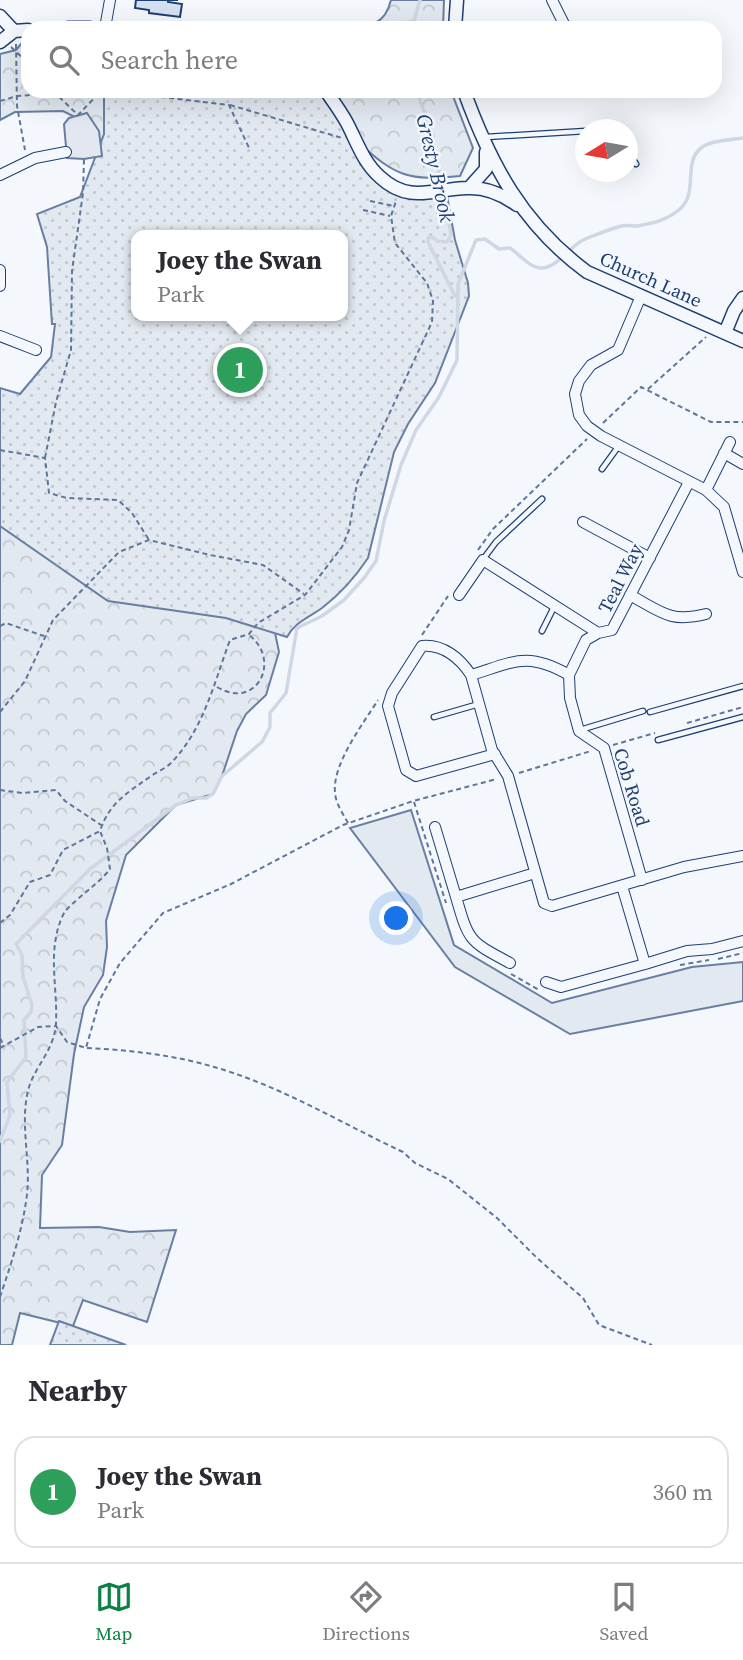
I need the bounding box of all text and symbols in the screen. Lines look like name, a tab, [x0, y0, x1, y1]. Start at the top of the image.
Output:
search box	[21, 21, 722, 98]
icon: search	[45, 41, 83, 79]
text: Search here	[101, 42, 238, 78]
water label: Gresty Brook	[409, 111, 463, 225]
north arrow	[575, 119, 638, 182]
popup	[131, 230, 348, 321]
text: Joey the Swan	[157, 242, 322, 278]
street label: Church Lane	[596, 245, 706, 313]
text: Park	[157, 278, 204, 310]
pin: 1	[217, 344, 263, 396]
street label: Teal Way	[591, 538, 649, 617]
street label: Cob Road	[608, 745, 656, 830]
your location	[379, 901, 413, 935]
text: Nearby	[28, 1370, 127, 1411]
text: Joey the Swan	[97, 1458, 262, 1494]
text: 1	[47, 1476, 59, 1508]
text: 360 m	[652, 1476, 713, 1508]
text: Park	[97, 1494, 144, 1526]
tab: Map	[95, 1578, 133, 1646]
tab: Directions	[322, 1578, 410, 1646]
tab: Saved	[600, 1578, 648, 1646]

